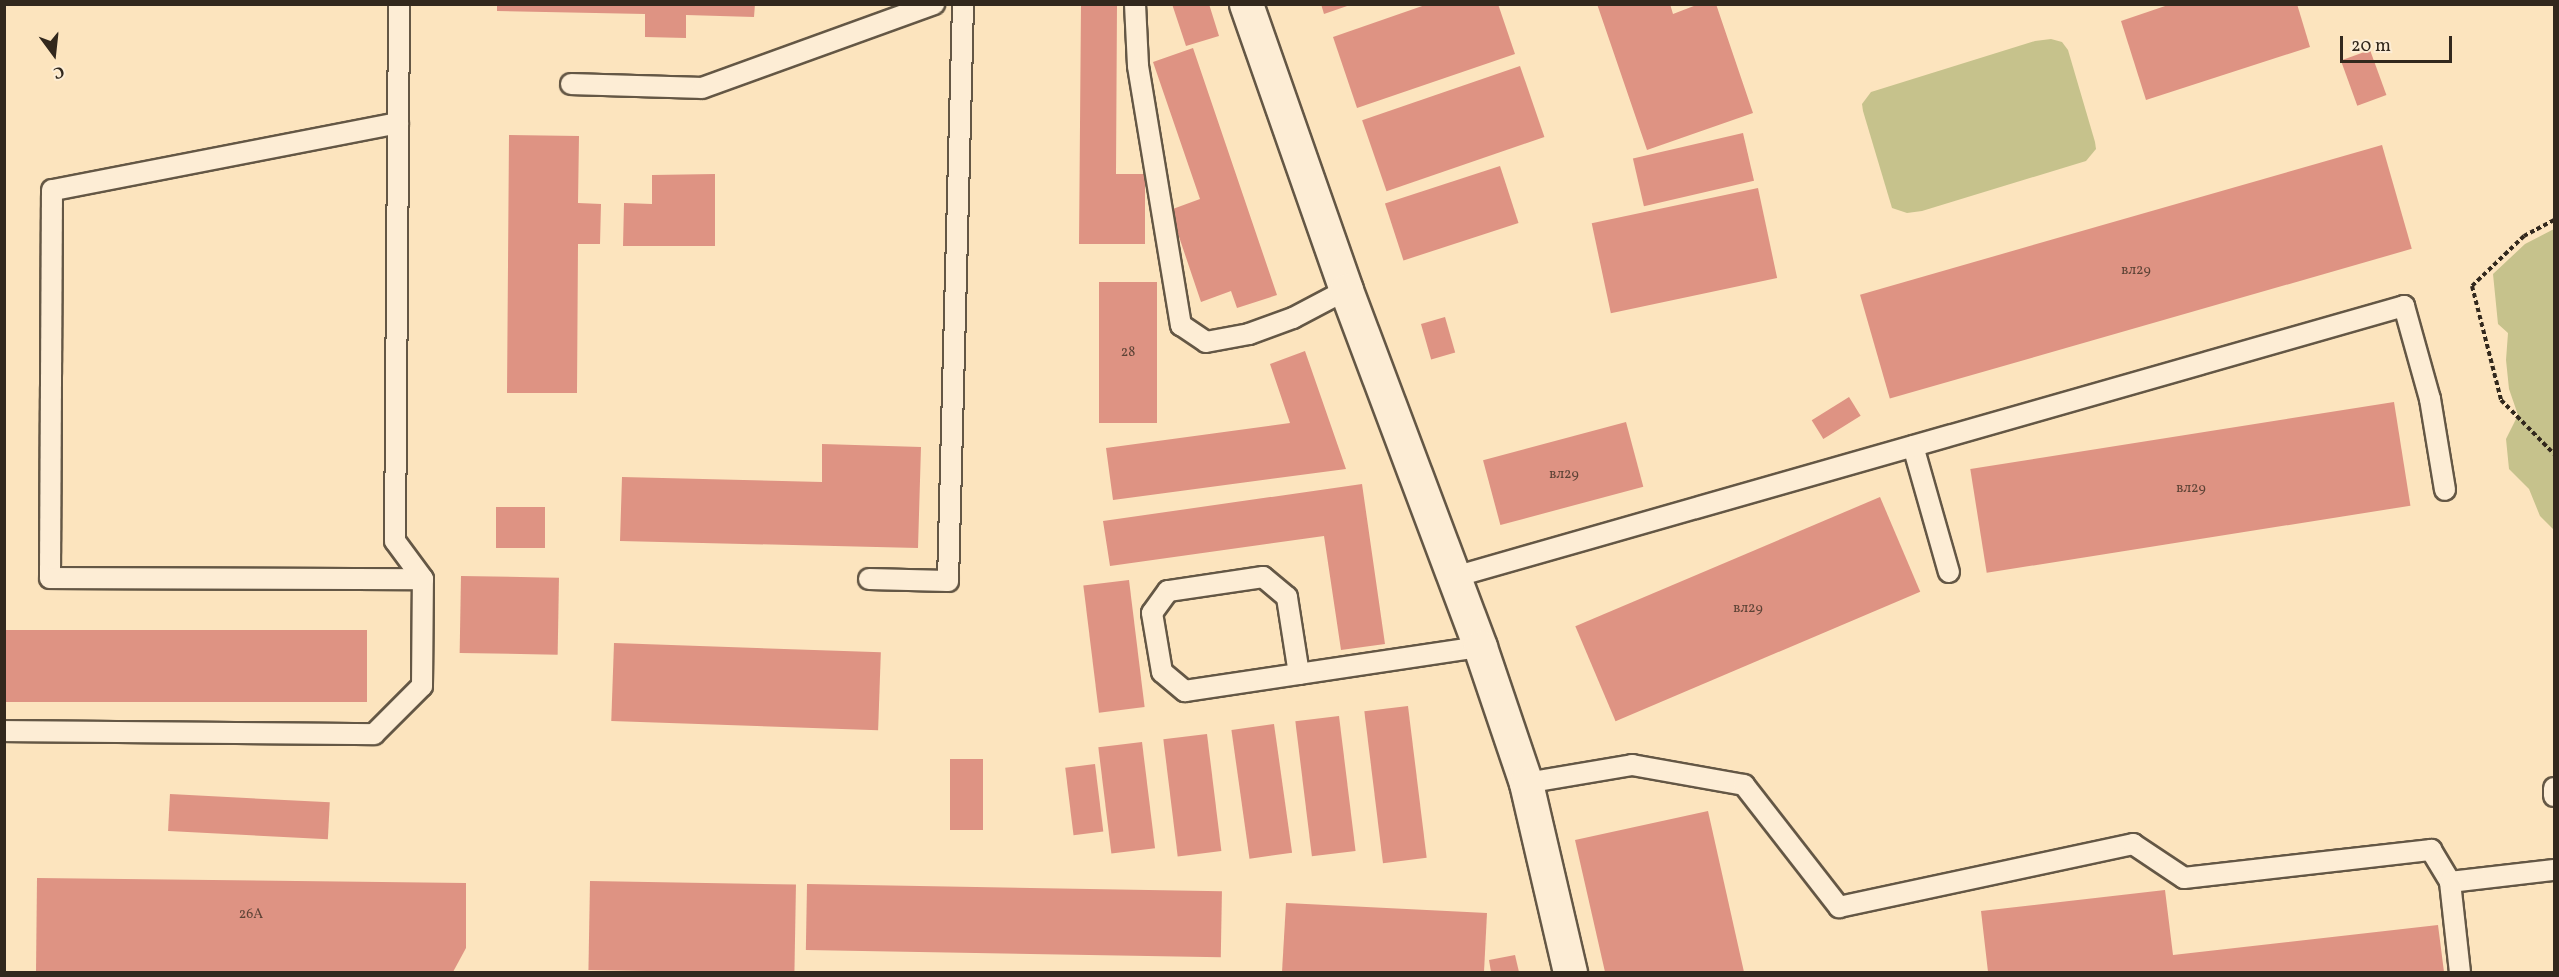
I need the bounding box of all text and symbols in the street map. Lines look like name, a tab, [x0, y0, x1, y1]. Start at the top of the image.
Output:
north arrow	[24, 24, 84, 84]
scale bar	[2343, 24, 2456, 62]
text: 20 m	[2351, 34, 2391, 59]
text: С	[51, 59, 66, 83]
house number: вл29	[2121, 263, 2151, 279]
house number: 28	[1121, 345, 1135, 361]
house number: вл29	[1549, 467, 1579, 483]
house number: вл29	[2176, 481, 2206, 497]
house number: вл29	[1733, 601, 1763, 617]
house number: 26А	[239, 907, 263, 923]

